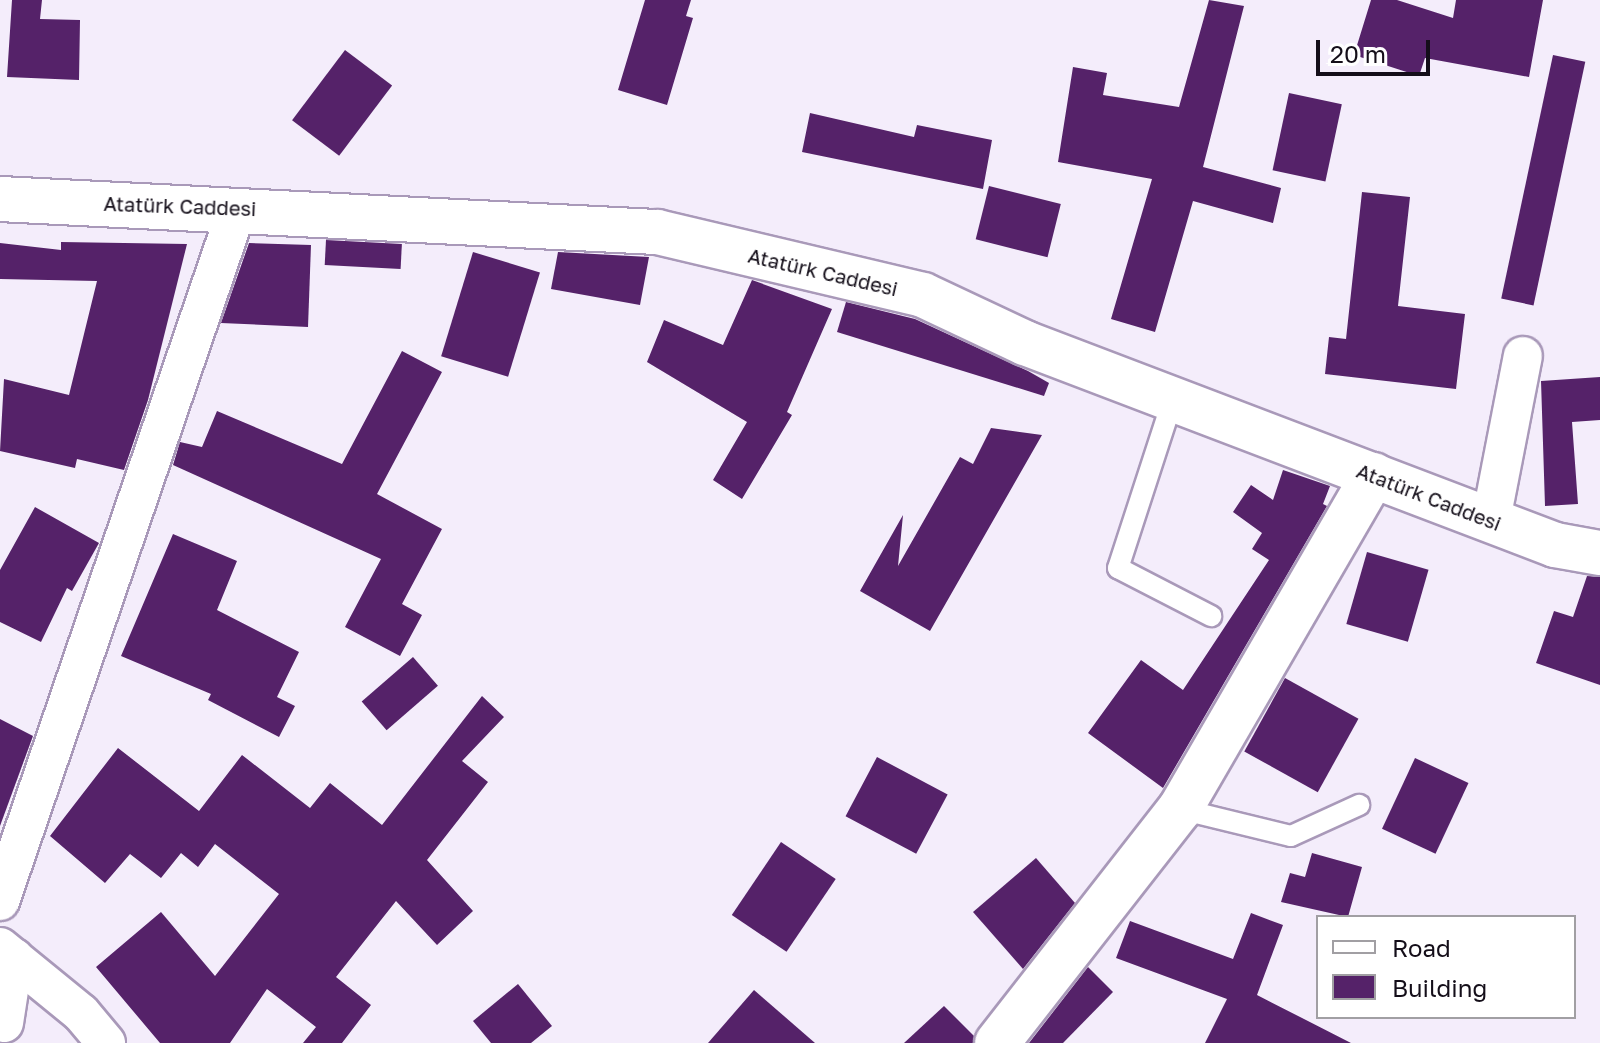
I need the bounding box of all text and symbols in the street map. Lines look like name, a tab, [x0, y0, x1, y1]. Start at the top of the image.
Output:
scale bar	[1320, 24, 1434, 74]
text: 20 m	[1330, 39, 1386, 68]
street label: Atatürk Caddesi	[103, 191, 257, 221]
street label: Atatürk Caddesi	[746, 243, 900, 301]
street label: Atatürk Caddesi	[1353, 458, 1505, 536]
legend	[1316, 915, 1576, 1019]
text: Road	[1392, 933, 1451, 962]
text: Building	[1392, 973, 1487, 1002]

